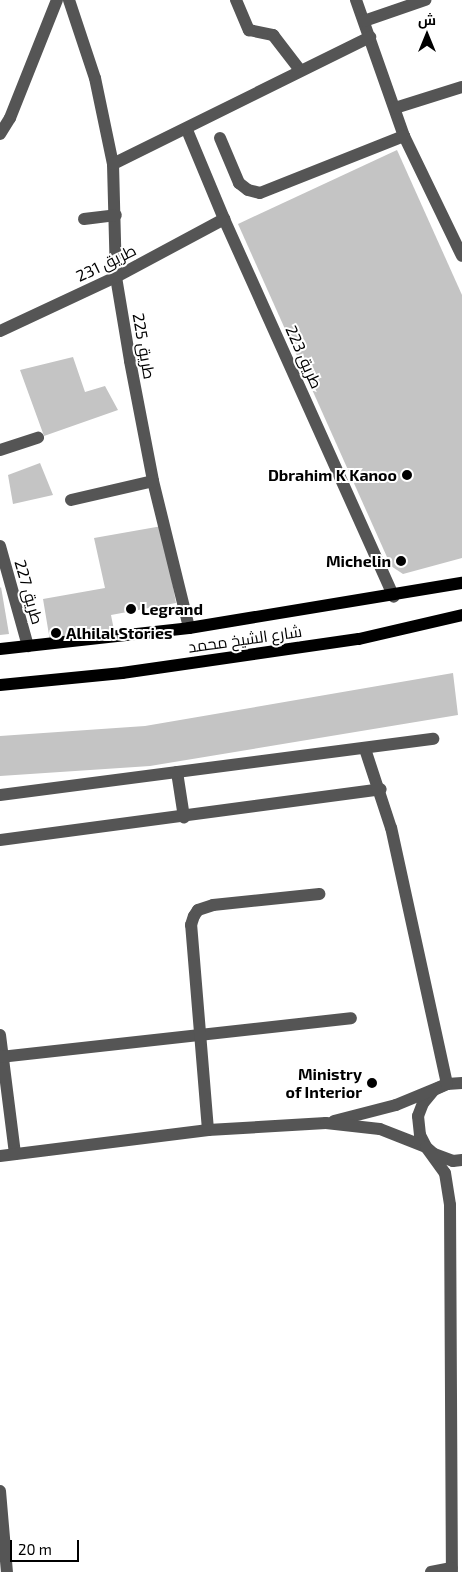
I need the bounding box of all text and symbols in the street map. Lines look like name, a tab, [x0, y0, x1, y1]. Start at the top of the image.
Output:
north arrow	[402, 10, 452, 60]
text: ش	[418, 11, 436, 28]
street label: طريق 231	[73, 240, 139, 286]
street label: طريق 225	[129, 311, 159, 381]
street label: طريق 223	[282, 322, 326, 392]
place label: Dbrahim K Kanoo	[268, 465, 397, 485]
marker: Dbrahim K Kanoo	[401, 469, 413, 481]
place label: Michelin	[326, 551, 391, 571]
marker: Michelin	[395, 555, 407, 567]
street label: طريق 227	[11, 557, 47, 627]
place label: Legrand	[141, 599, 203, 619]
marker: Legrand	[125, 603, 137, 615]
street label: شارع الشيخ محمد	[187, 622, 303, 656]
place label: Alhilal Stories	[66, 623, 173, 643]
marker: Alhilal Stories	[50, 627, 62, 639]
place label: Ministry of Interior	[285, 1064, 362, 1102]
marker: Ministry of Interior	[366, 1077, 378, 1089]
scale bar	[12, 1530, 81, 1562]
text: 20 m	[18, 1540, 52, 1558]

